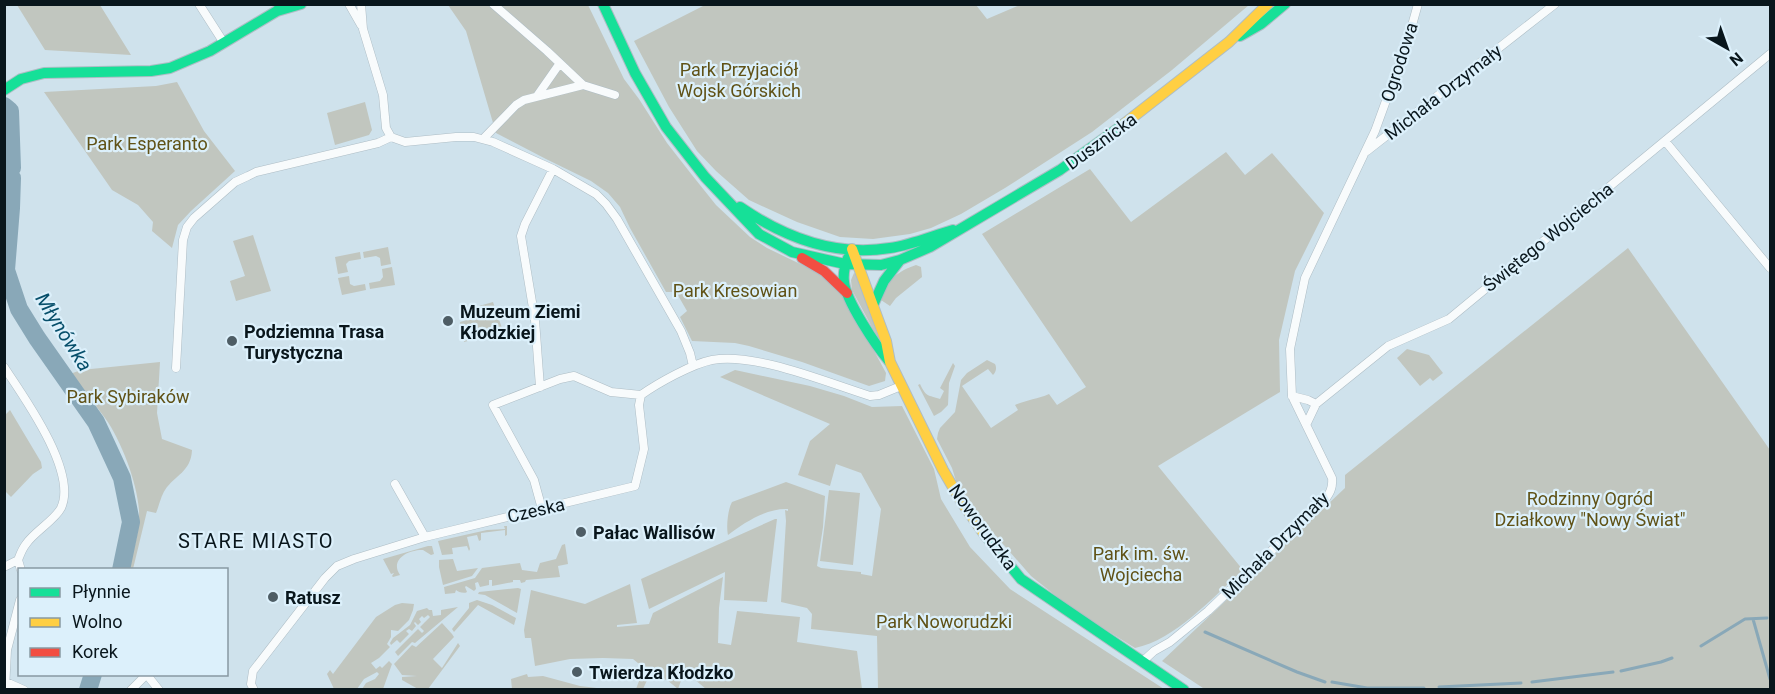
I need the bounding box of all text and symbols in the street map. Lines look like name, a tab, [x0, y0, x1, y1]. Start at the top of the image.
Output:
north arrow	[1697, 18, 1757, 78]
street label: Ogrodowa	[1376, 20, 1422, 104]
street label: Michała Drzymały	[1380, 40, 1506, 144]
text: N	[1726, 48, 1747, 70]
park label: Park Przyjaciół Wojsk Górskich	[677, 59, 801, 101]
street label: Dusznicka	[1061, 108, 1141, 174]
park label: Park Esperanto	[86, 133, 208, 154]
street label: Świętego Wojciecha	[1479, 178, 1617, 296]
park label: Park Kresowian	[673, 280, 797, 301]
water label: Młynówka	[30, 288, 98, 376]
place label: Muzeum Ziemi Kłodzkiej	[460, 301, 581, 343]
marker: Muzeum Ziemi Kłodzkiej	[441, 314, 455, 328]
place label: Podziemna Trasa Turystyczna	[244, 321, 384, 363]
marker: Podziemna Trasa Turystyczna	[225, 334, 239, 348]
park label: Park Sybiraków	[67, 386, 190, 407]
street label: Noworudzka	[945, 480, 1021, 574]
street label: Michała Drzymały	[1217, 487, 1333, 603]
park label: Rodzinny Ogród Działkowy "Nowy Świat"	[1494, 488, 1686, 530]
street label: Czeska	[505, 493, 567, 527]
place label: Pałac Wallisów	[593, 522, 715, 543]
marker: Pałac Wallisów	[574, 525, 588, 539]
district label: STARE MIASTO	[178, 529, 334, 553]
park label: Park im. św. Wojciecha	[1093, 543, 1189, 585]
legend	[18, 568, 228, 676]
text: Płynnie	[72, 581, 131, 602]
place label: Ratusz	[285, 587, 341, 608]
marker: Ratusz	[266, 590, 280, 604]
text: Wolno	[72, 611, 123, 632]
park label: Park Noworudzki	[876, 611, 1012, 632]
text: Korek	[72, 641, 119, 662]
place label: Twierdza Kłodzko	[589, 662, 733, 683]
marker: Twierdza Kłodzko	[570, 665, 584, 679]

